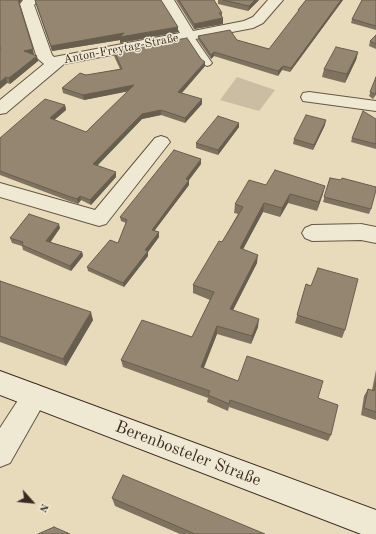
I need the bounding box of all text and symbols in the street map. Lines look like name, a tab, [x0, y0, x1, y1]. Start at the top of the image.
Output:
street label: Anton-Freytag-Straße	[62, 31, 180, 67]
street label: Berenbosteler Straße	[112, 417, 264, 491]
north arrow	[12, 482, 52, 522]
text: N	[36, 501, 50, 514]

